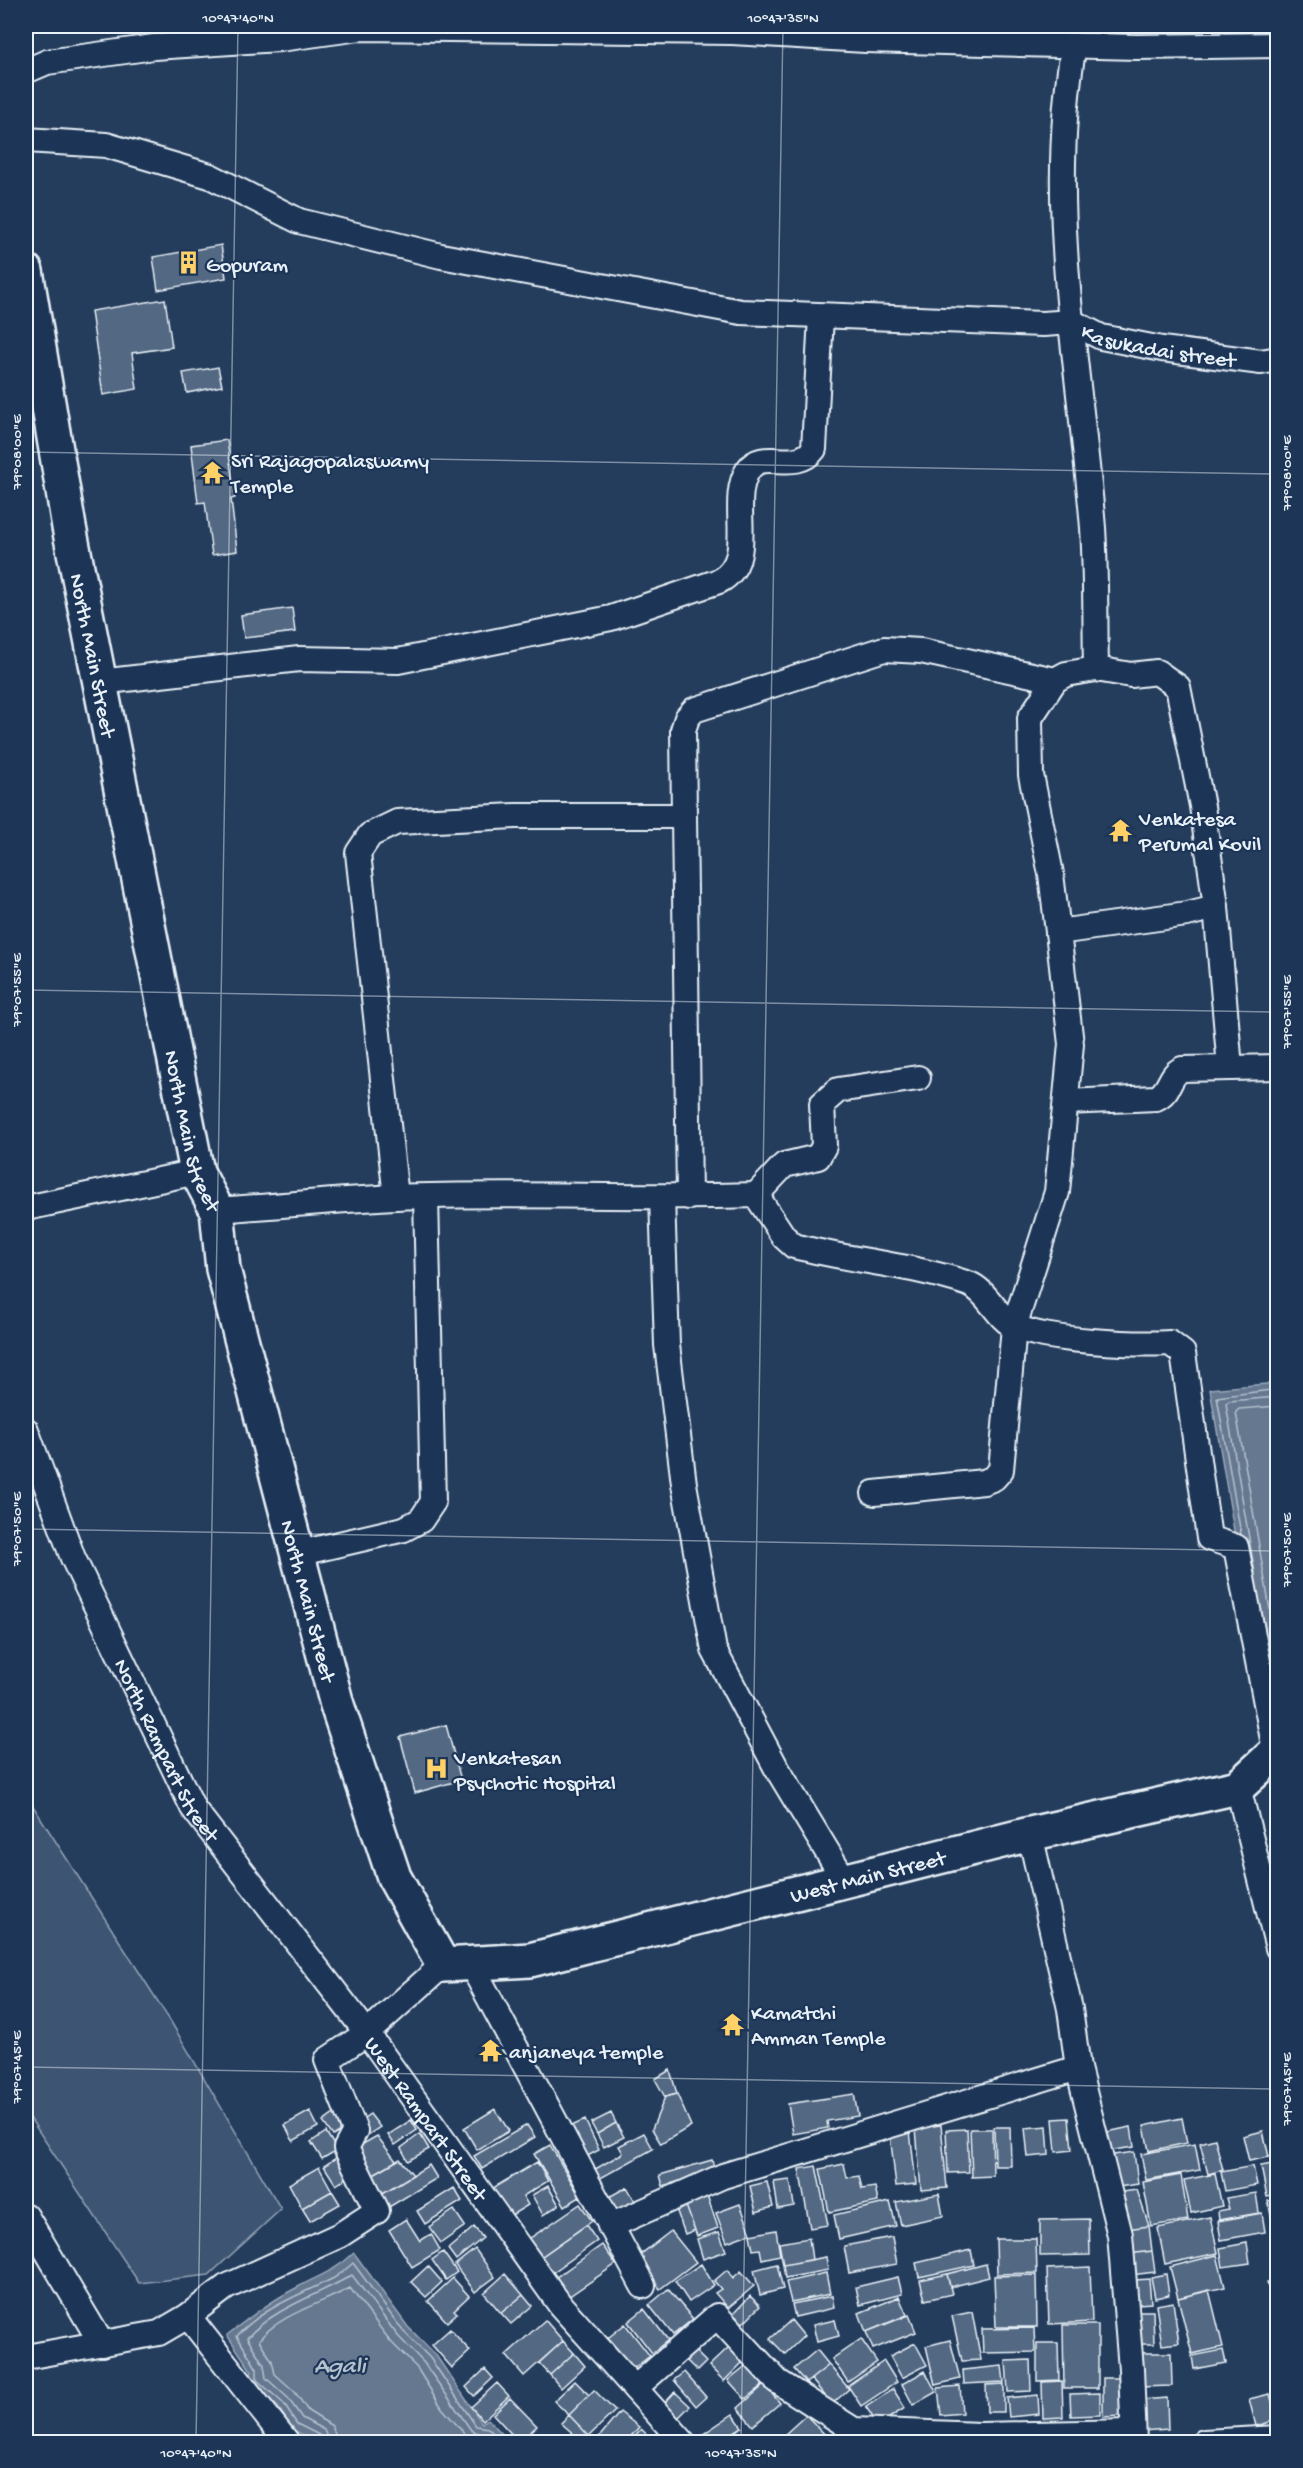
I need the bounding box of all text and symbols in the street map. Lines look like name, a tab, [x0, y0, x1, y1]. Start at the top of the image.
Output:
text: 10°47'40"N	[201, 10, 274, 28]
text: 10°47'35"N	[746, 10, 819, 28]
building icon: Gopuram	[175, 250, 201, 276]
place label: Gopuram	[206, 254, 288, 280]
street label: Kasukadai street	[1075, 320, 1239, 376]
text: 79°08'00"E	[9, 414, 27, 491]
text: 79°08'00"E	[1279, 435, 1297, 512]
place label: Sri Rajagopalaswamy Temple	[229, 450, 429, 501]
temple icon: Sri Rajagopalaswamy Temple	[200, 459, 226, 485]
street label: North Main Street	[62, 572, 120, 742]
place label: Venkatesa Perumal Kovil	[1138, 808, 1261, 859]
temple icon: Venkatesa Perumal Kovil	[1108, 817, 1134, 843]
text: 79°07'55"E	[9, 953, 27, 1028]
text: 79°07'55"E	[1279, 975, 1297, 1050]
street label: North Main Street	[156, 1048, 225, 1219]
text: 79°07'50"E	[9, 1491, 27, 1567]
text: 79°07'50"E	[1279, 1512, 1297, 1588]
street label: North Main Street	[272, 1518, 340, 1687]
street label: North Rampart Street	[106, 1655, 224, 1850]
place label: Venkatesan Psychotic Hospital	[453, 1747, 616, 1798]
hospital icon: Venkatesan Psychotic Hospital	[423, 1756, 449, 1782]
street label: West Main Street	[788, 1846, 951, 1911]
place label: Kamatchi Amman Temple	[751, 2002, 886, 2053]
temple icon: Kamatchi Amman Temple	[720, 2011, 746, 2037]
text: 79°07'45"E	[9, 2030, 27, 2104]
street label: West Rampart Street	[357, 2033, 492, 2209]
temple icon: anjaneya temple	[478, 2037, 504, 2063]
place label: anjaneya temple	[509, 2041, 664, 2067]
text: 79°07'45"E	[1279, 2052, 1297, 2126]
water label: Agali	[314, 2353, 369, 2382]
text: 10°47'40"N	[159, 2445, 232, 2463]
text: 10°47'35"N	[704, 2445, 777, 2463]

